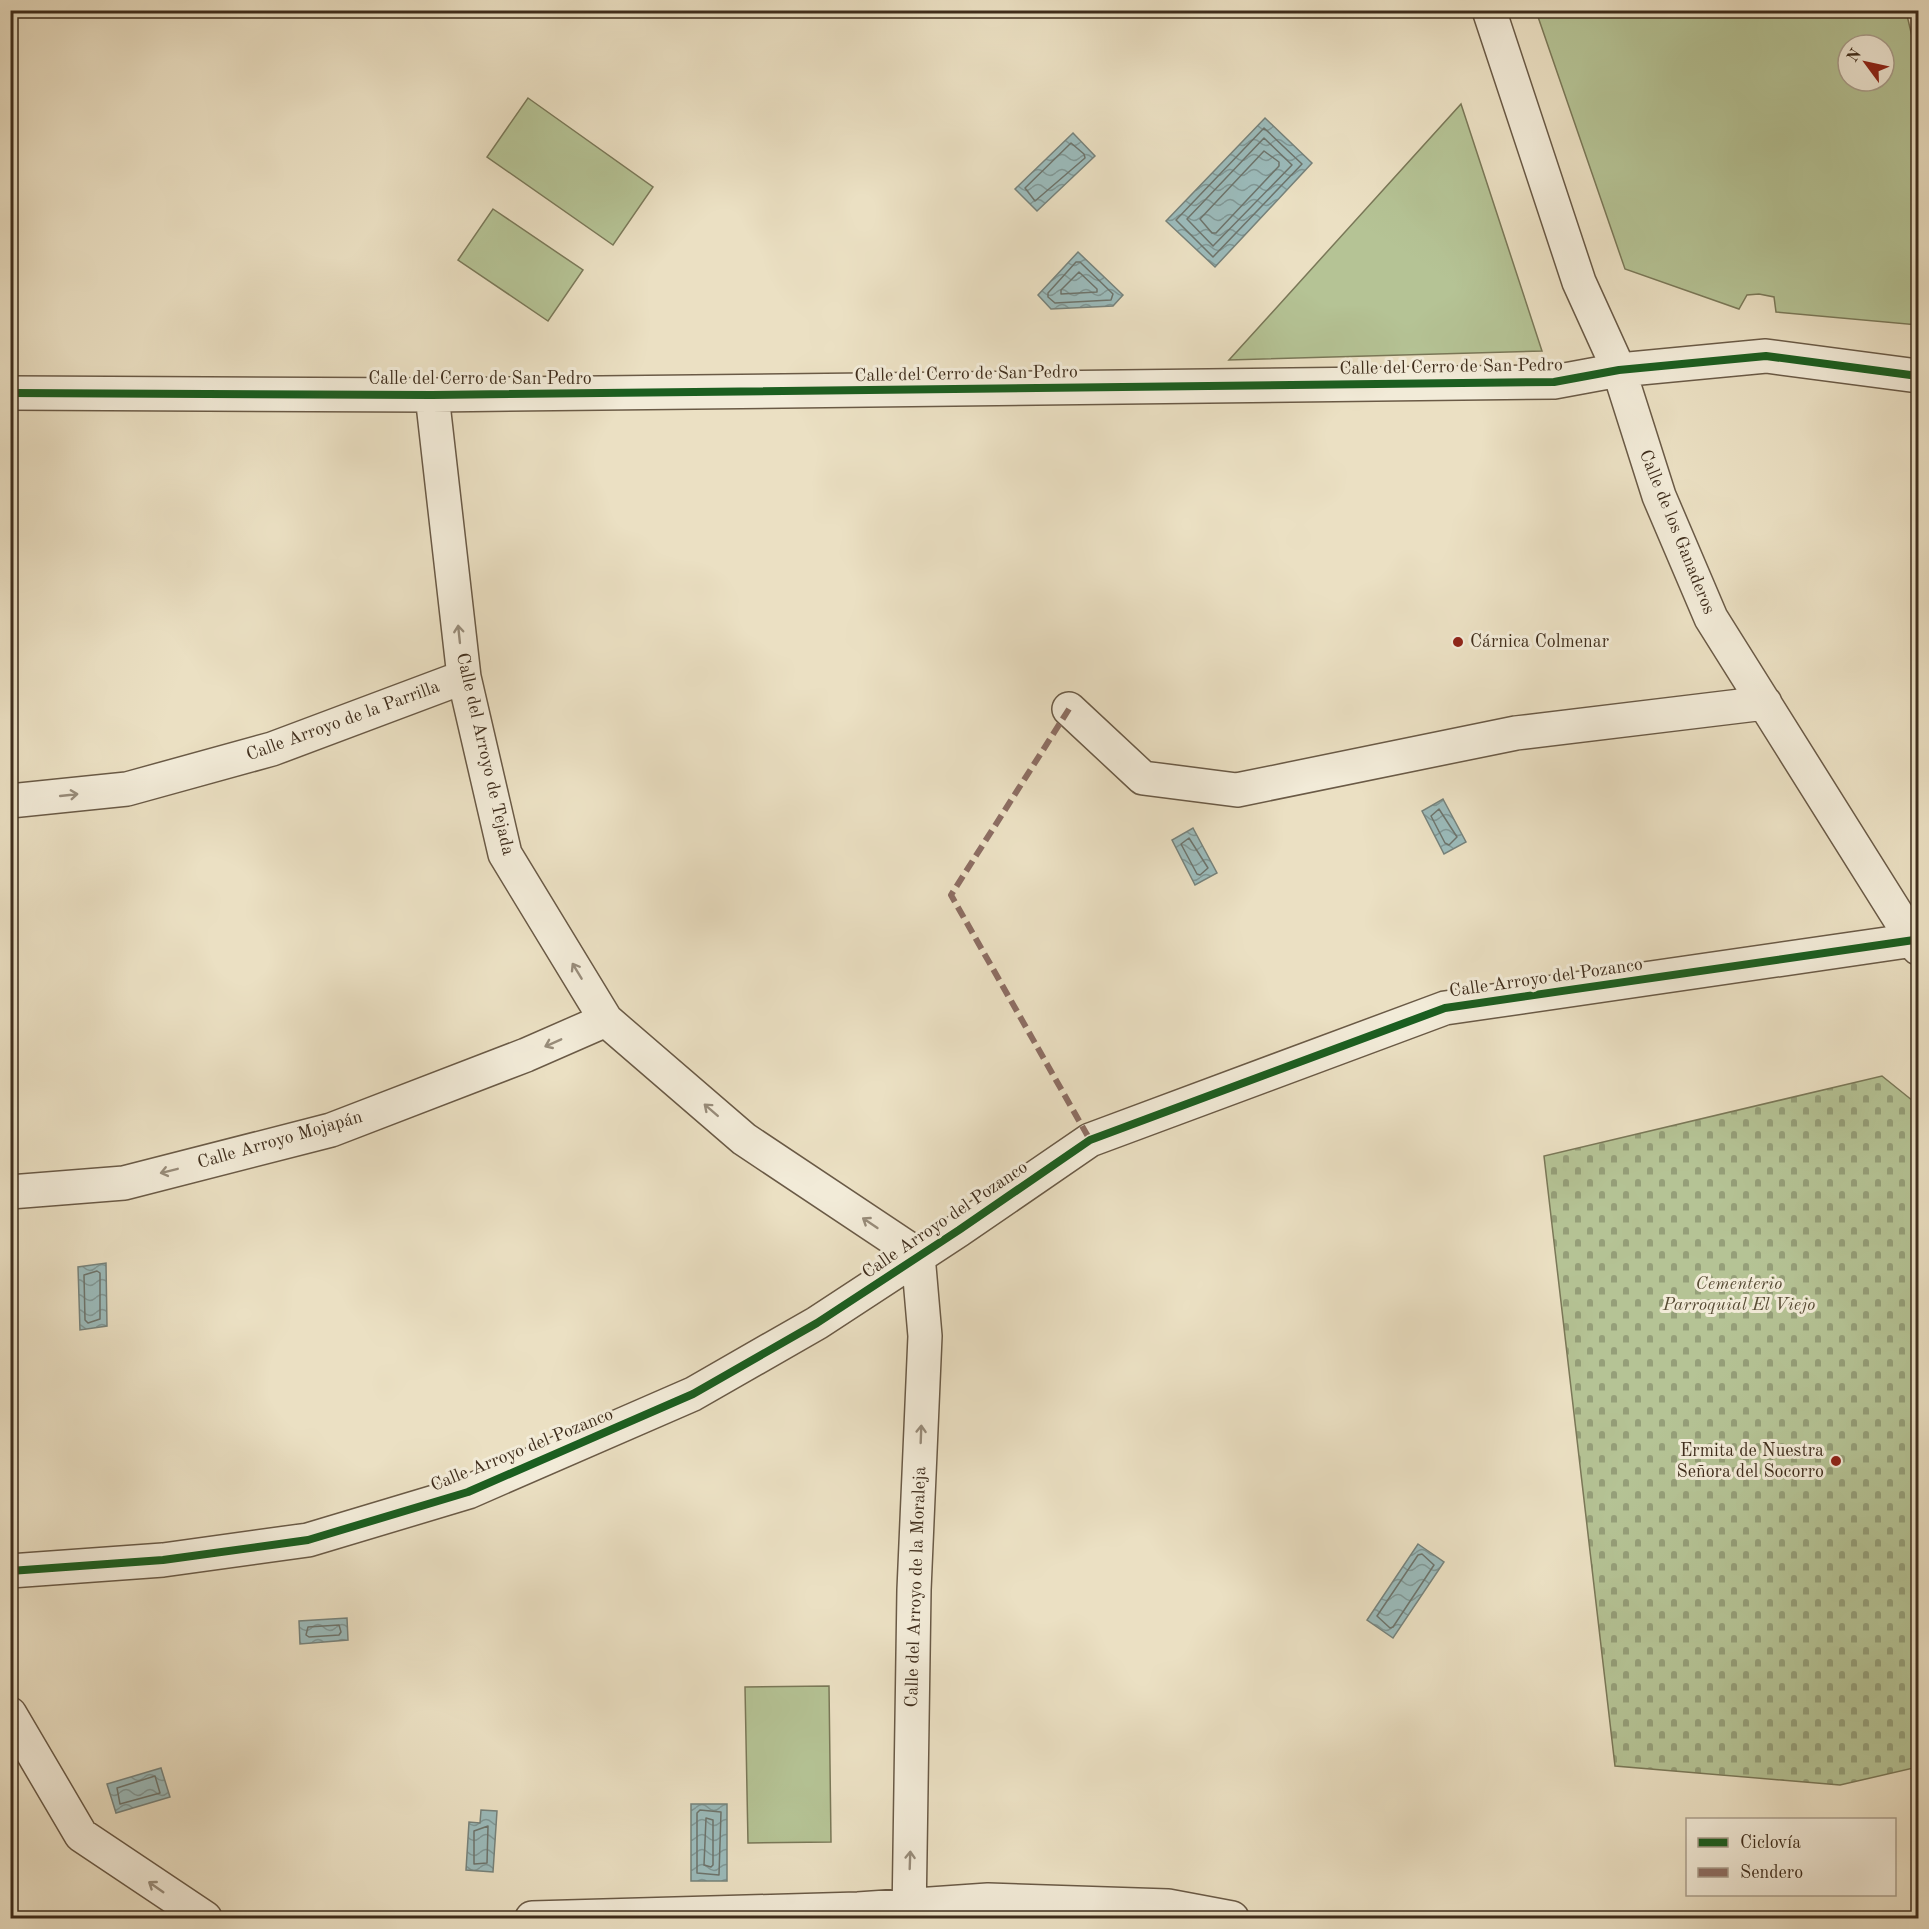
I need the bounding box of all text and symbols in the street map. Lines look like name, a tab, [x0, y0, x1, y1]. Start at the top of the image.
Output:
north arrow	[1836, 33, 1896, 93]
text: N	[1845, 46, 1866, 65]
street label: Calle del Cerro de San Pedro	[1339, 356, 1563, 378]
street label: Calle del Cerro de San Pedro	[854, 363, 1078, 385]
street label: Calle del Cerro de San Pedro	[368, 370, 592, 388]
street label: Calle de los Ganaderos	[1636, 447, 1718, 617]
one-way arrow	[453, 624, 464, 644]
place label: Cárnica Colmenar	[1470, 633, 1610, 651]
marker: Cárnica Colmenar	[1451, 635, 1465, 649]
street label: Calle del Arroyo de Tejada	[453, 651, 517, 857]
street label: Calle Arroyo de la Parrilla	[244, 678, 442, 764]
one-way arrow	[58, 789, 78, 800]
street label: Calle Arroyo del Pozanco	[1448, 955, 1644, 1000]
one-way arrow	[570, 963, 582, 980]
one-way arrow	[544, 1038, 562, 1050]
one-way arrow	[704, 1103, 719, 1117]
street label: Calle Arroyo Mojapán	[195, 1108, 365, 1172]
street label: Calle Arroyo del Pozanco	[859, 1158, 1031, 1282]
one-way arrow	[160, 1166, 179, 1178]
one-way arrow	[862, 1217, 878, 1229]
park label: Cementerio Parroquial El Viejo	[1662, 1275, 1815, 1314]
street label: Calle Arroyo del Pozanco	[428, 1405, 616, 1495]
one-way arrow	[915, 1425, 926, 1445]
place label: Ermita de Nuestra Señora del Socorro	[1676, 1442, 1824, 1481]
marker: Ermita de Nuestra Señora del Socorro	[1829, 1454, 1843, 1468]
street label: Calle del Arroyo de la Moraleja	[903, 1466, 929, 1708]
legend	[1686, 1818, 1896, 1896]
text: Ciclovía	[1740, 1834, 1801, 1852]
one-way arrow	[904, 1851, 916, 1871]
text: Sendero	[1740, 1864, 1803, 1882]
one-way arrow	[149, 1881, 165, 1893]

